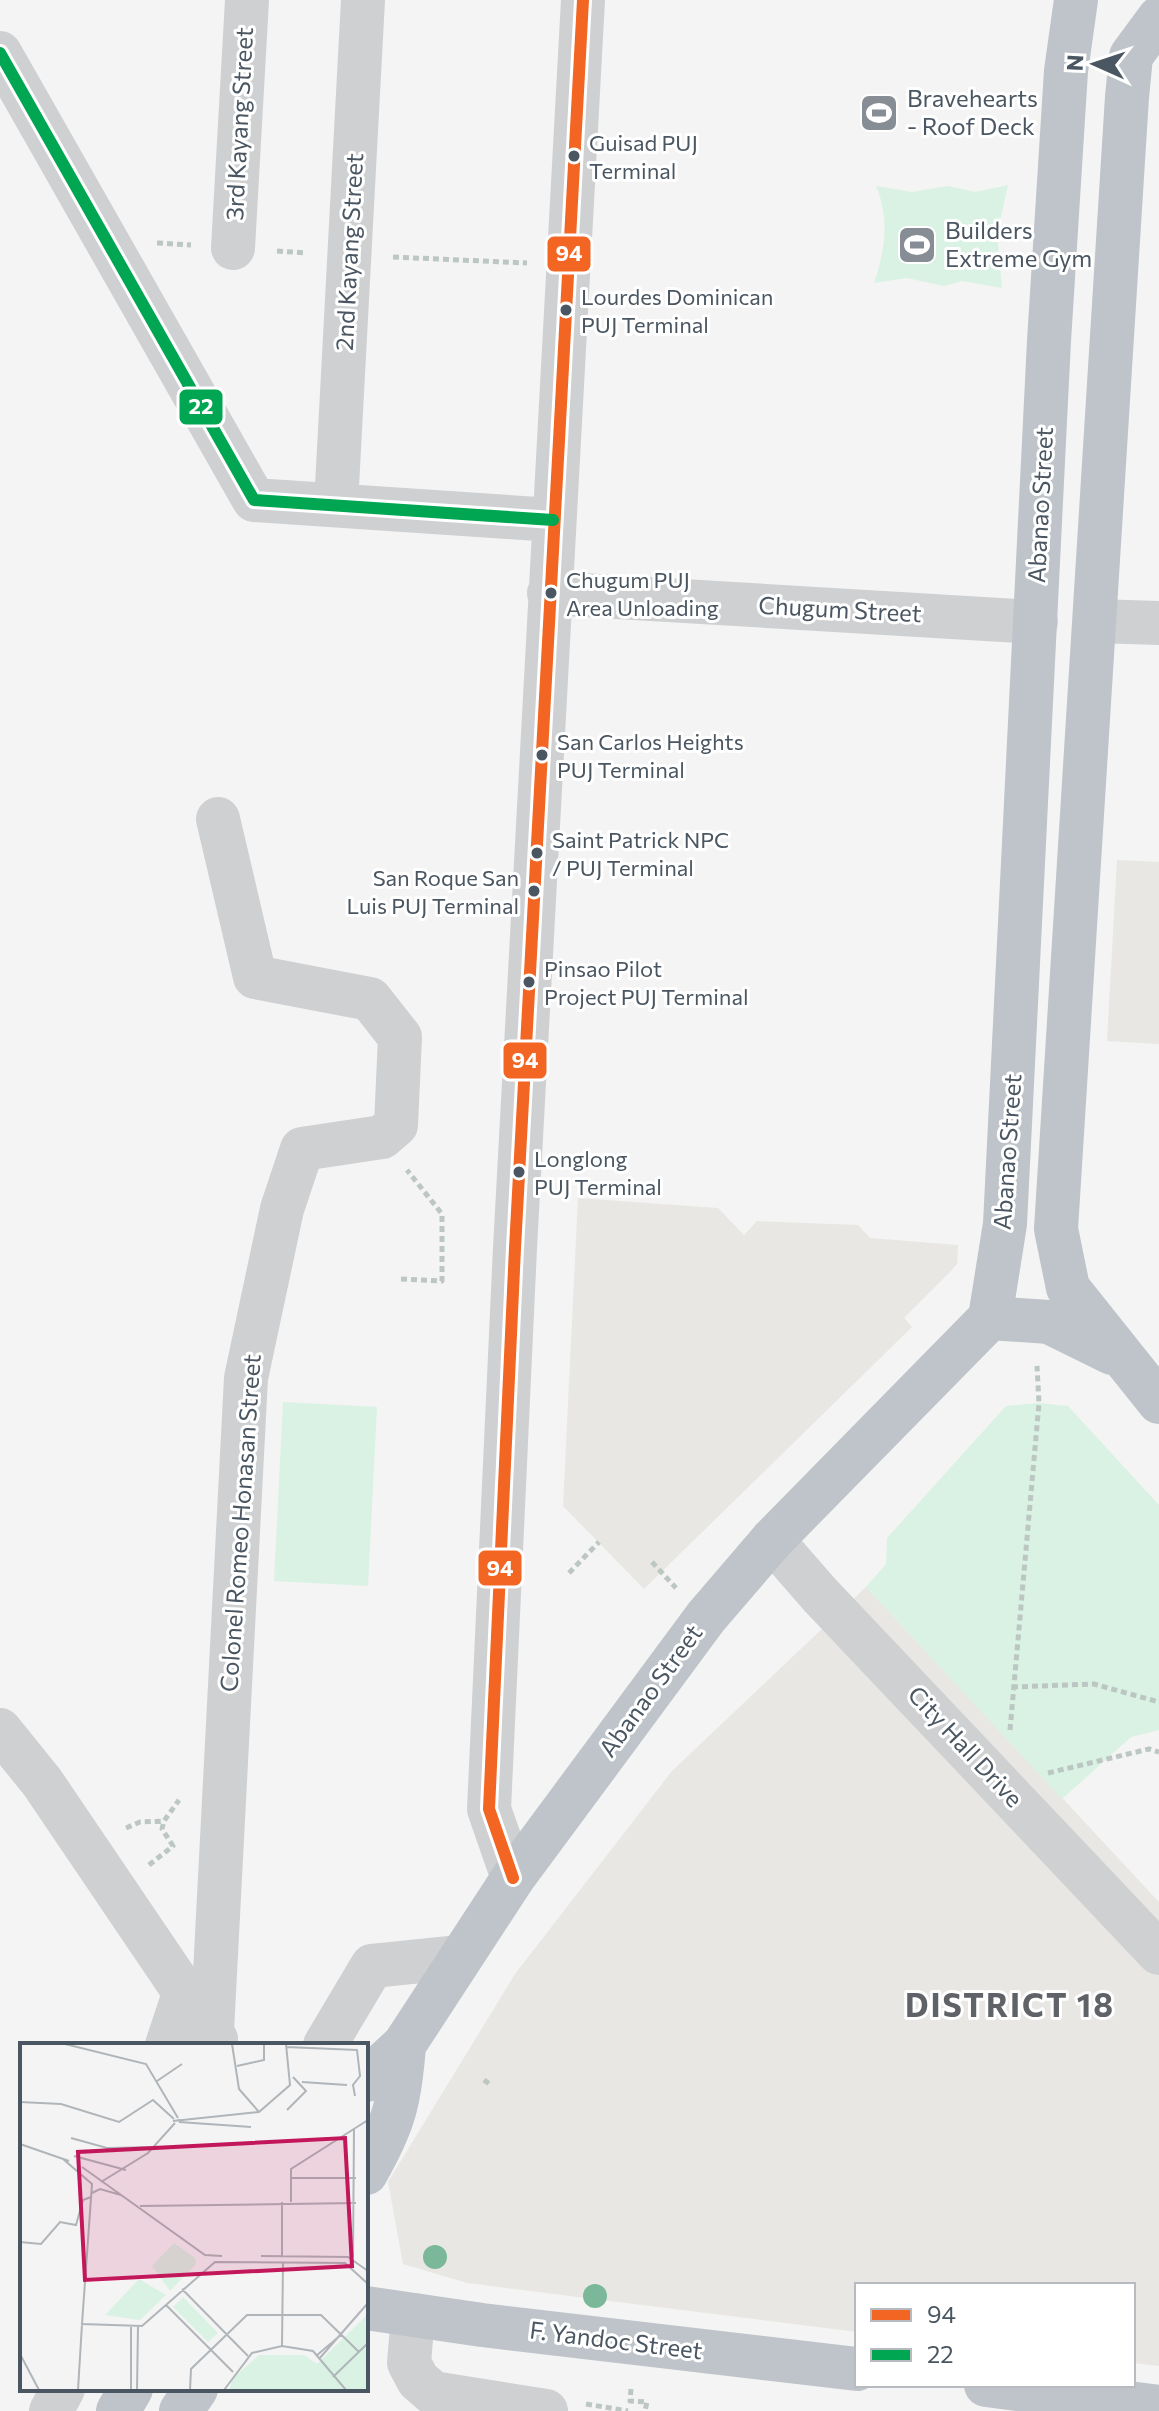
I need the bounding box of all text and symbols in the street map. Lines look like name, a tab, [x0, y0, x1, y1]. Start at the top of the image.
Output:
north arrow	[1055, 24, 1135, 104]
street label: 3rd Kayang Street	[219, 26, 258, 221]
text: N	[1061, 54, 1088, 72]
place label: Bravehearts - Roof Deck	[907, 83, 1038, 140]
sports icon: Bravehearts - Roof Deck	[858, 92, 900, 134]
place label: Guisad PUJ Terminal	[589, 129, 698, 184]
marker: Guisad PUJ Terminal	[566, 148, 582, 164]
street label: 2nd Kayang Street	[329, 152, 368, 351]
place label: Builders Extreme Gym	[945, 215, 1092, 272]
sports icon: Builders Extreme Gym	[896, 224, 938, 266]
line badge: 94	[546, 235, 592, 273]
text: 94	[555, 239, 583, 266]
place label: Lourdes Dominican PUJ Terminal	[581, 283, 773, 338]
marker: Lourdes Dominican PUJ Terminal	[558, 302, 574, 318]
line badge: 22	[178, 388, 224, 426]
text: 22	[188, 392, 214, 419]
street label: Abanao Street	[1021, 426, 1058, 584]
place label: Chugum PUJ Area Unloading	[566, 566, 719, 621]
marker: Chugum PUJ Area Unloading	[543, 585, 559, 601]
street label: Chugum Street	[758, 590, 923, 627]
place label: San Carlos Heights PUJ Terminal	[557, 728, 744, 783]
marker: San Carlos Heights PUJ Terminal	[534, 747, 550, 763]
place label: Saint Patrick NPC / PUJ Terminal	[552, 826, 729, 881]
marker: Saint Patrick NPC / PUJ Terminal	[529, 845, 545, 861]
place label: San Roque San Luis PUJ Terminal	[346, 864, 519, 919]
marker: San Roque San Luis PUJ Terminal	[526, 883, 542, 899]
place label: Pinsao Pilot Project PUJ Terminal	[544, 955, 749, 1010]
marker: Pinsao Pilot Project PUJ Terminal	[521, 974, 537, 990]
line badge: 94	[502, 1041, 548, 1080]
text: 94	[511, 1046, 539, 1073]
street label: Abanao Street	[987, 1073, 1026, 1231]
place label: Longlong PUJ Terminal	[534, 1145, 662, 1200]
marker: Longlong PUJ Terminal	[511, 1164, 527, 1180]
street label: Colonel Romeo Honasan Street	[213, 1353, 266, 1693]
line badge: 94	[477, 1549, 523, 1587]
text: 94	[486, 1554, 514, 1581]
street label: Abanao Street	[592, 1618, 708, 1762]
street label: City Hall Drive	[903, 1679, 1029, 1812]
district label: DISTRICT 18	[905, 1984, 1115, 2024]
inset map	[20, 2043, 368, 2391]
legend	[855, 2283, 1135, 2387]
text: 94	[927, 2299, 956, 2328]
street label: F. Yandoc Street	[528, 2315, 704, 2365]
text: 22	[927, 2339, 954, 2368]

